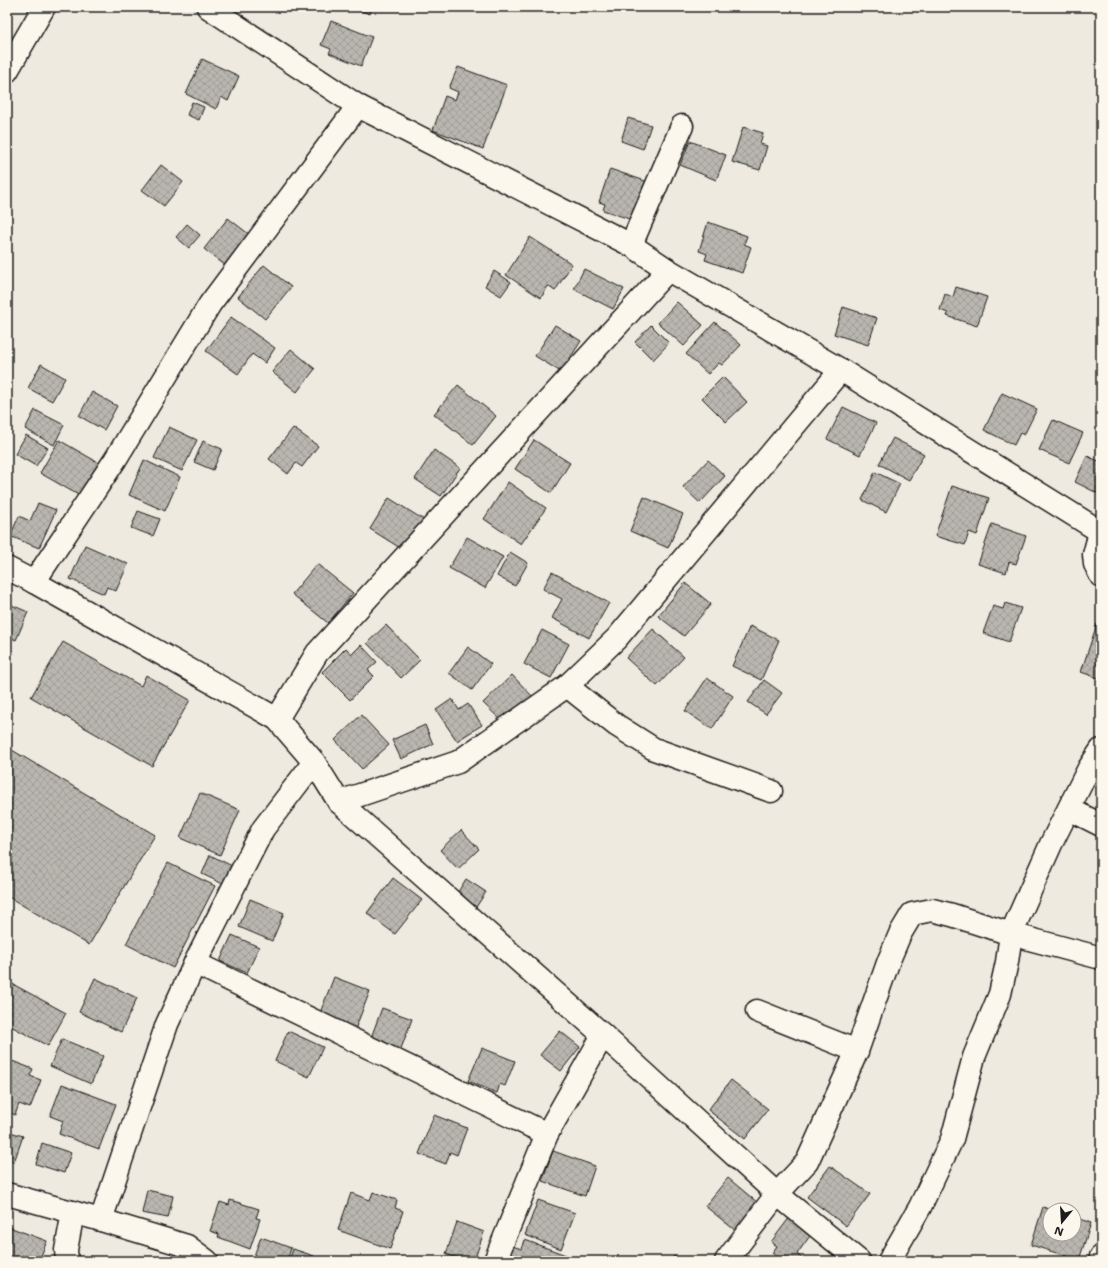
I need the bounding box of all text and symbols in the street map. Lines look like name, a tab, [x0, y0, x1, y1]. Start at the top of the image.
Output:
north arrow	[1042, 1202, 1082, 1242]
text: N	[1052, 1222, 1066, 1240]

